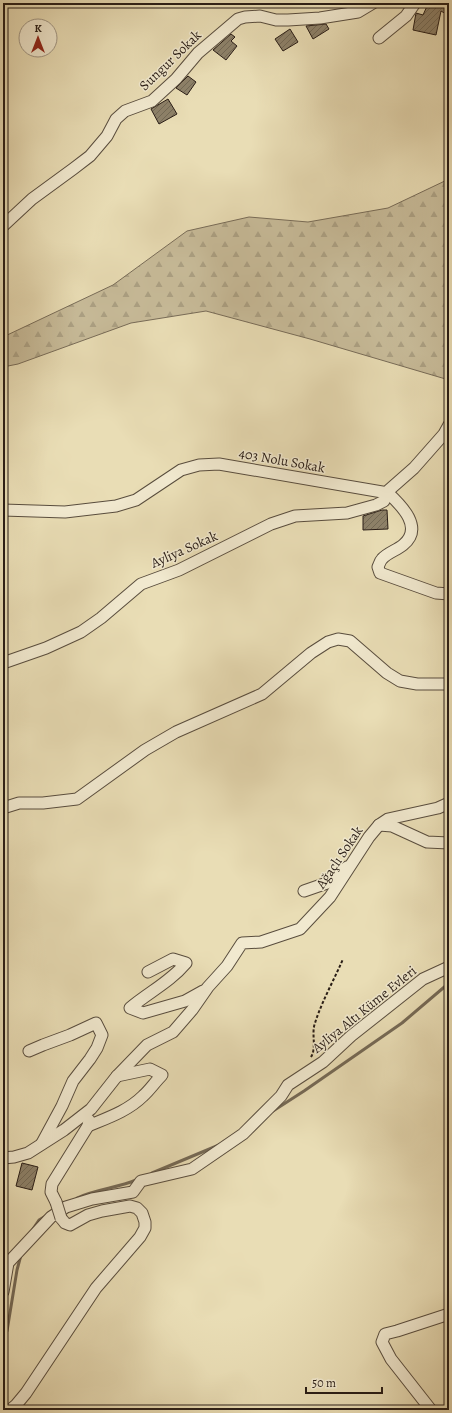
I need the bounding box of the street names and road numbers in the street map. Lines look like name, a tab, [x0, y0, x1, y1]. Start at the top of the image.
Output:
street label: Sungur Sokak	[135, 26, 206, 95]
street label: 403 Nolu Sokak	[237, 444, 327, 477]
street label: Ayliya Sokak	[147, 526, 221, 573]
street label: Ağaçlı Sokak	[311, 822, 367, 893]
street label: Ayliya Altı Küme Evleri	[307, 961, 421, 1058]

